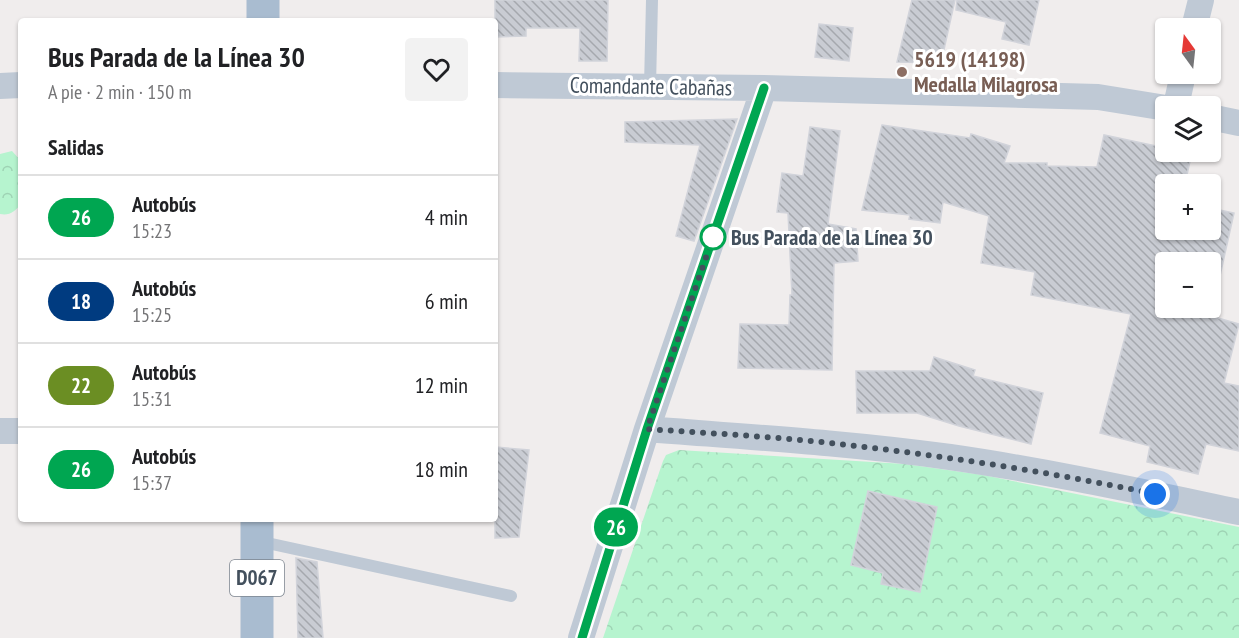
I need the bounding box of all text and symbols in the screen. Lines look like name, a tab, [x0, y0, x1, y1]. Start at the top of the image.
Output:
north arrow	[1155, 18, 1221, 84]
map controls	[1155, 18, 1221, 318]
text: Bus Parada de la Línea 30	[48, 38, 305, 75]
button: heart	[405, 38, 468, 101]
place label: 5619 (14198) Medalla Milagrosa	[914, 45, 1058, 98]
marker: 5619 (14198) Medalla Milagrosa	[895, 65, 909, 79]
street label: Comandante Cabañas	[570, 71, 732, 101]
text: A pie · 2 min · 150 m	[48, 79, 191, 105]
button: layers	[1155, 96, 1221, 162]
text: Salidas	[48, 133, 104, 161]
button: +	[1155, 174, 1221, 240]
text: Autobús	[132, 190, 196, 218]
text: 4 min	[425, 203, 468, 231]
text: 26	[71, 204, 91, 231]
text: 15:23	[132, 218, 172, 244]
place label: Bus Parada de la Línea 30	[731, 223, 933, 251]
marker: Bus Parada de la Línea 30	[700, 224, 726, 250]
button: −	[1155, 252, 1221, 318]
text: Autobús	[132, 274, 196, 302]
text: 6 min	[425, 287, 468, 315]
text: 18	[71, 288, 91, 315]
text: 15:25	[132, 302, 172, 328]
text: Autobús	[132, 358, 196, 386]
text: 12 min	[415, 371, 468, 399]
text: 22	[71, 372, 91, 399]
text: 15:31	[132, 386, 172, 412]
text: Autobús	[132, 442, 196, 470]
text: 18 min	[415, 455, 468, 483]
text: 26	[71, 456, 91, 483]
text: 15:37	[132, 470, 172, 496]
your location	[1140, 479, 1170, 509]
line badge: 26	[589, 508, 643, 546]
text: 26	[606, 514, 626, 541]
road number: D067	[230, 560, 284, 596]

